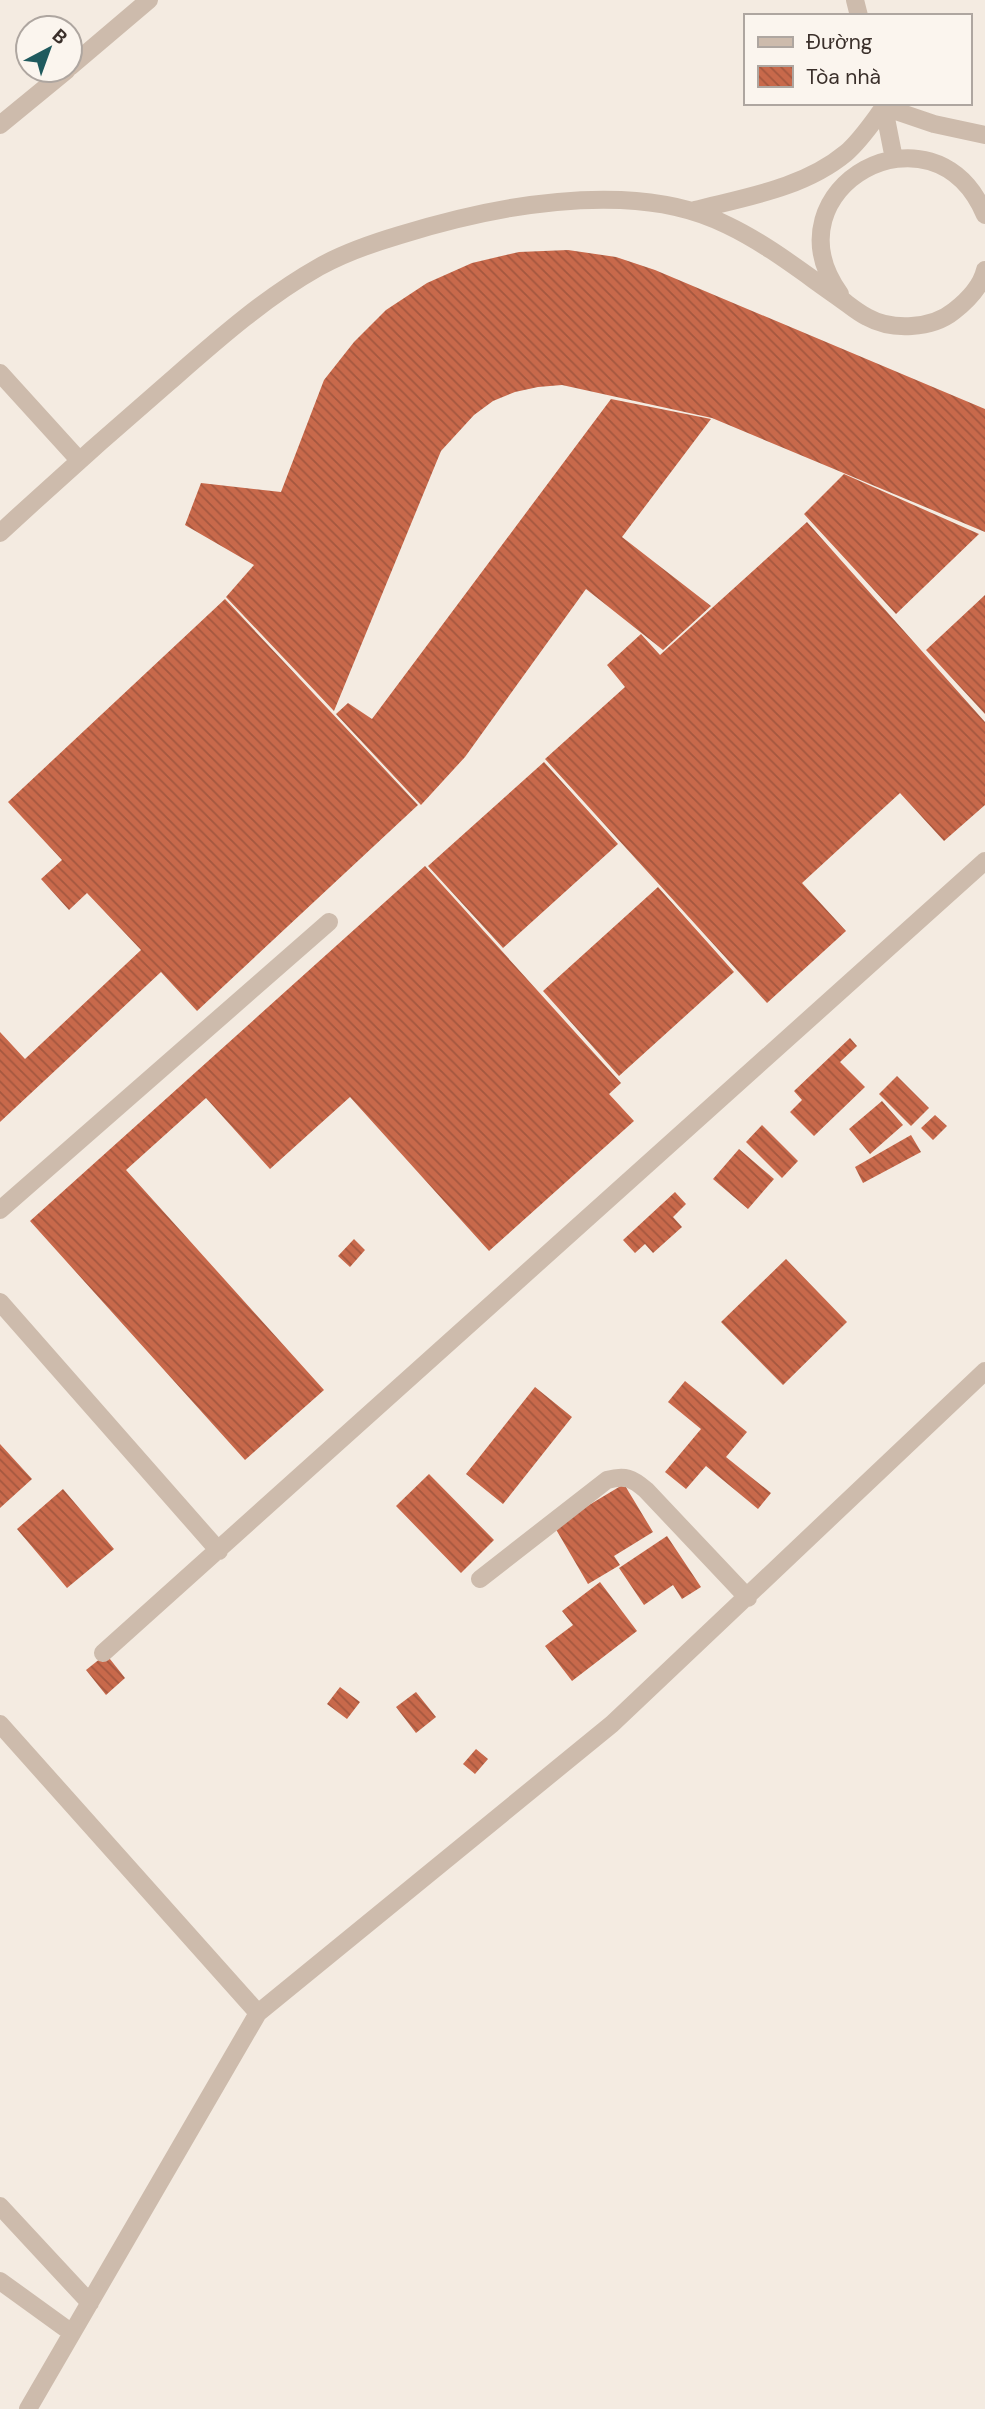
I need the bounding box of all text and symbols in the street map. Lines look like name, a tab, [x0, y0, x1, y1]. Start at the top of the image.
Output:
north arrow	[14, 14, 84, 84]
legend	[744, 14, 971, 105]
text: B	[47, 23, 73, 50]
text: Đường	[806, 28, 873, 56]
text: Tòa nhà	[806, 63, 881, 91]

